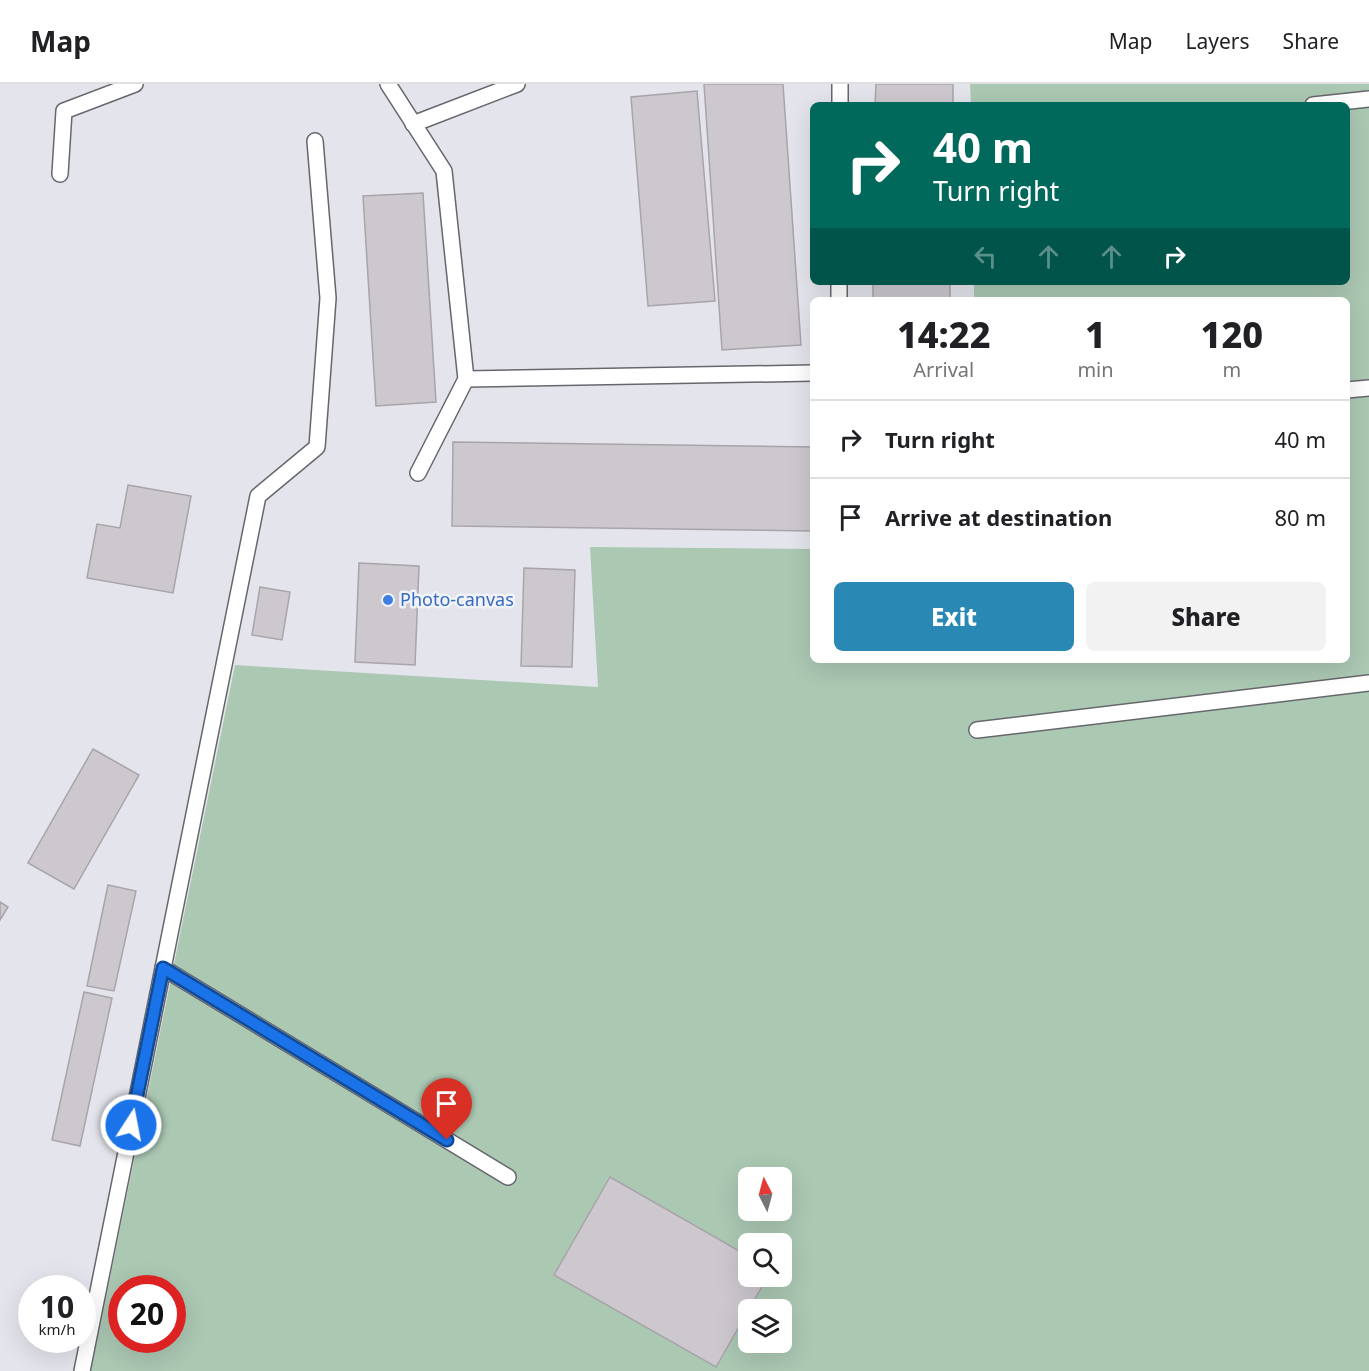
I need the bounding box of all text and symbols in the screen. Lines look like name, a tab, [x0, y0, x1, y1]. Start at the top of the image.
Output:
text: Map	[30, 22, 91, 60]
text: Map	[1109, 27, 1153, 55]
text: Layers	[1186, 27, 1250, 55]
text: Share	[1283, 27, 1339, 55]
text: 40 m	[933, 118, 1033, 175]
icon: right	[834, 126, 912, 204]
text: Turn right	[933, 172, 1059, 209]
icon: left	[969, 240, 1002, 273]
icon: ahead	[1032, 240, 1065, 273]
icon: ahead	[1095, 240, 1128, 273]
icon: right	[1158, 240, 1191, 273]
text: 14:22	[897, 310, 990, 359]
text: 1	[1085, 310, 1106, 359]
text: 120	[1201, 310, 1263, 359]
text: Arrival	[913, 356, 974, 383]
text: min	[1077, 356, 1114, 383]
text: m	[1222, 356, 1241, 383]
icon: right	[834, 423, 867, 456]
text: Turn right	[885, 424, 995, 454]
text: 40 m	[1275, 424, 1326, 454]
icon: arrive	[834, 501, 867, 534]
text: Arrive at destination	[885, 502, 1112, 532]
text: 80 m	[1275, 502, 1326, 532]
button: Exit	[834, 582, 1074, 651]
button: Share	[1086, 582, 1326, 651]
place label: Photo-canvas	[400, 587, 514, 611]
marker: Photo-canvas	[381, 593, 395, 607]
pin	[421, 1078, 472, 1140]
icon: arrive	[430, 1087, 463, 1120]
position arrow	[99, 1093, 163, 1157]
north arrow	[738, 1167, 792, 1221]
map controls	[738, 1167, 792, 1353]
button: search	[738, 1233, 792, 1287]
speed limit sign: 20	[108, 1275, 186, 1353]
text: 10	[40, 1286, 74, 1327]
button: layers	[738, 1299, 792, 1353]
text: km/h	[39, 1319, 75, 1339]

